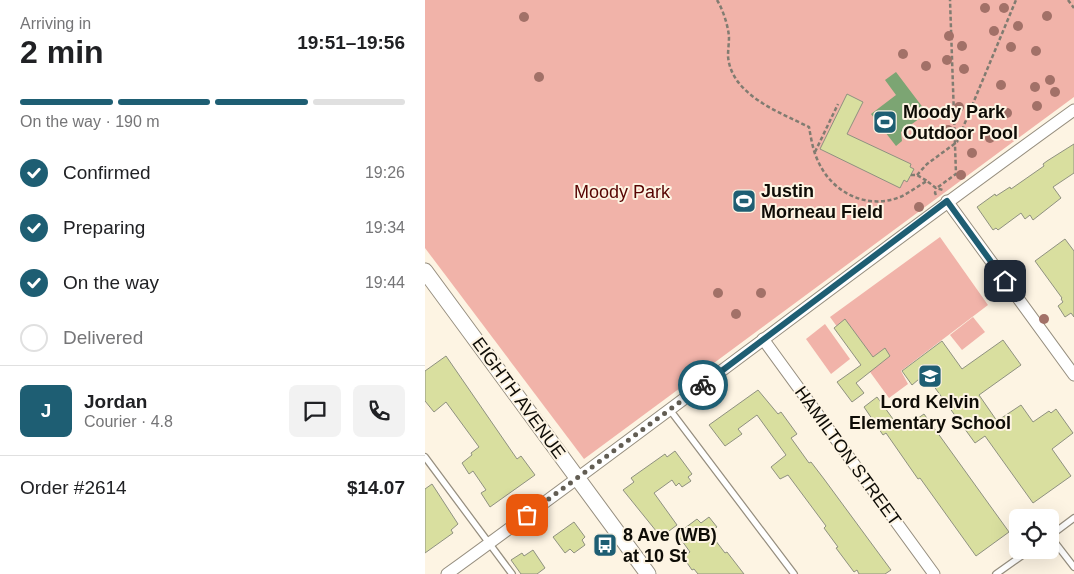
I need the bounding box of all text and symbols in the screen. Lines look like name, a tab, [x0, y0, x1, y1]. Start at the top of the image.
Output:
text: Arriving in	[20, 15, 91, 32]
text: 19:51–19:56	[297, 32, 405, 53]
text: 2 min	[20, 34, 104, 70]
place label: Moody Park Outdoor Pool	[903, 102, 1018, 143]
sports icon: Moody Park Outdoor Pool	[872, 109, 898, 135]
text: On the way · 190 m	[20, 113, 160, 130]
icon: check	[20, 159, 48, 187]
text: Confirmed	[63, 162, 151, 183]
text: 19:26	[365, 164, 405, 181]
place label: Justin Morneau Field	[761, 181, 883, 222]
park label: Moody Park	[574, 182, 671, 202]
sports icon: Justin Morneau Field	[731, 188, 757, 214]
icon: check	[20, 214, 48, 242]
text: Preparing	[63, 217, 145, 238]
text: 19:34	[365, 219, 405, 236]
pin	[984, 260, 1026, 302]
icon: home	[991, 267, 1019, 295]
icon: check	[20, 269, 48, 297]
text: On the way	[63, 272, 159, 293]
text: 19:44	[365, 274, 405, 291]
text: Delivered	[63, 327, 143, 348]
street label: EIGHTH AVENUE	[468, 334, 570, 462]
courier	[678, 360, 728, 410]
school or university icon: Lord Kelvin Elementary School	[917, 363, 943, 389]
icon: bike	[689, 371, 717, 399]
street label: HAMILTON STREET	[791, 382, 905, 530]
button: chat	[289, 385, 341, 437]
button: phone	[353, 385, 405, 437]
text: Jordan	[84, 391, 147, 412]
place label: Lord Kelvin Elementary School	[849, 392, 1011, 433]
text: J	[41, 400, 51, 421]
text: Courier · 4.8	[84, 413, 173, 430]
text: Order #2614	[20, 477, 127, 498]
text: $14.07	[347, 477, 405, 498]
pin	[506, 494, 548, 536]
icon: bag	[513, 501, 541, 529]
map controls	[1009, 509, 1059, 559]
button: locate	[1009, 509, 1059, 559]
place label: 8 Ave (WB) at 10 St	[623, 525, 717, 566]
bus stop icon: 8 Ave (WB) at 10 St	[592, 532, 618, 558]

